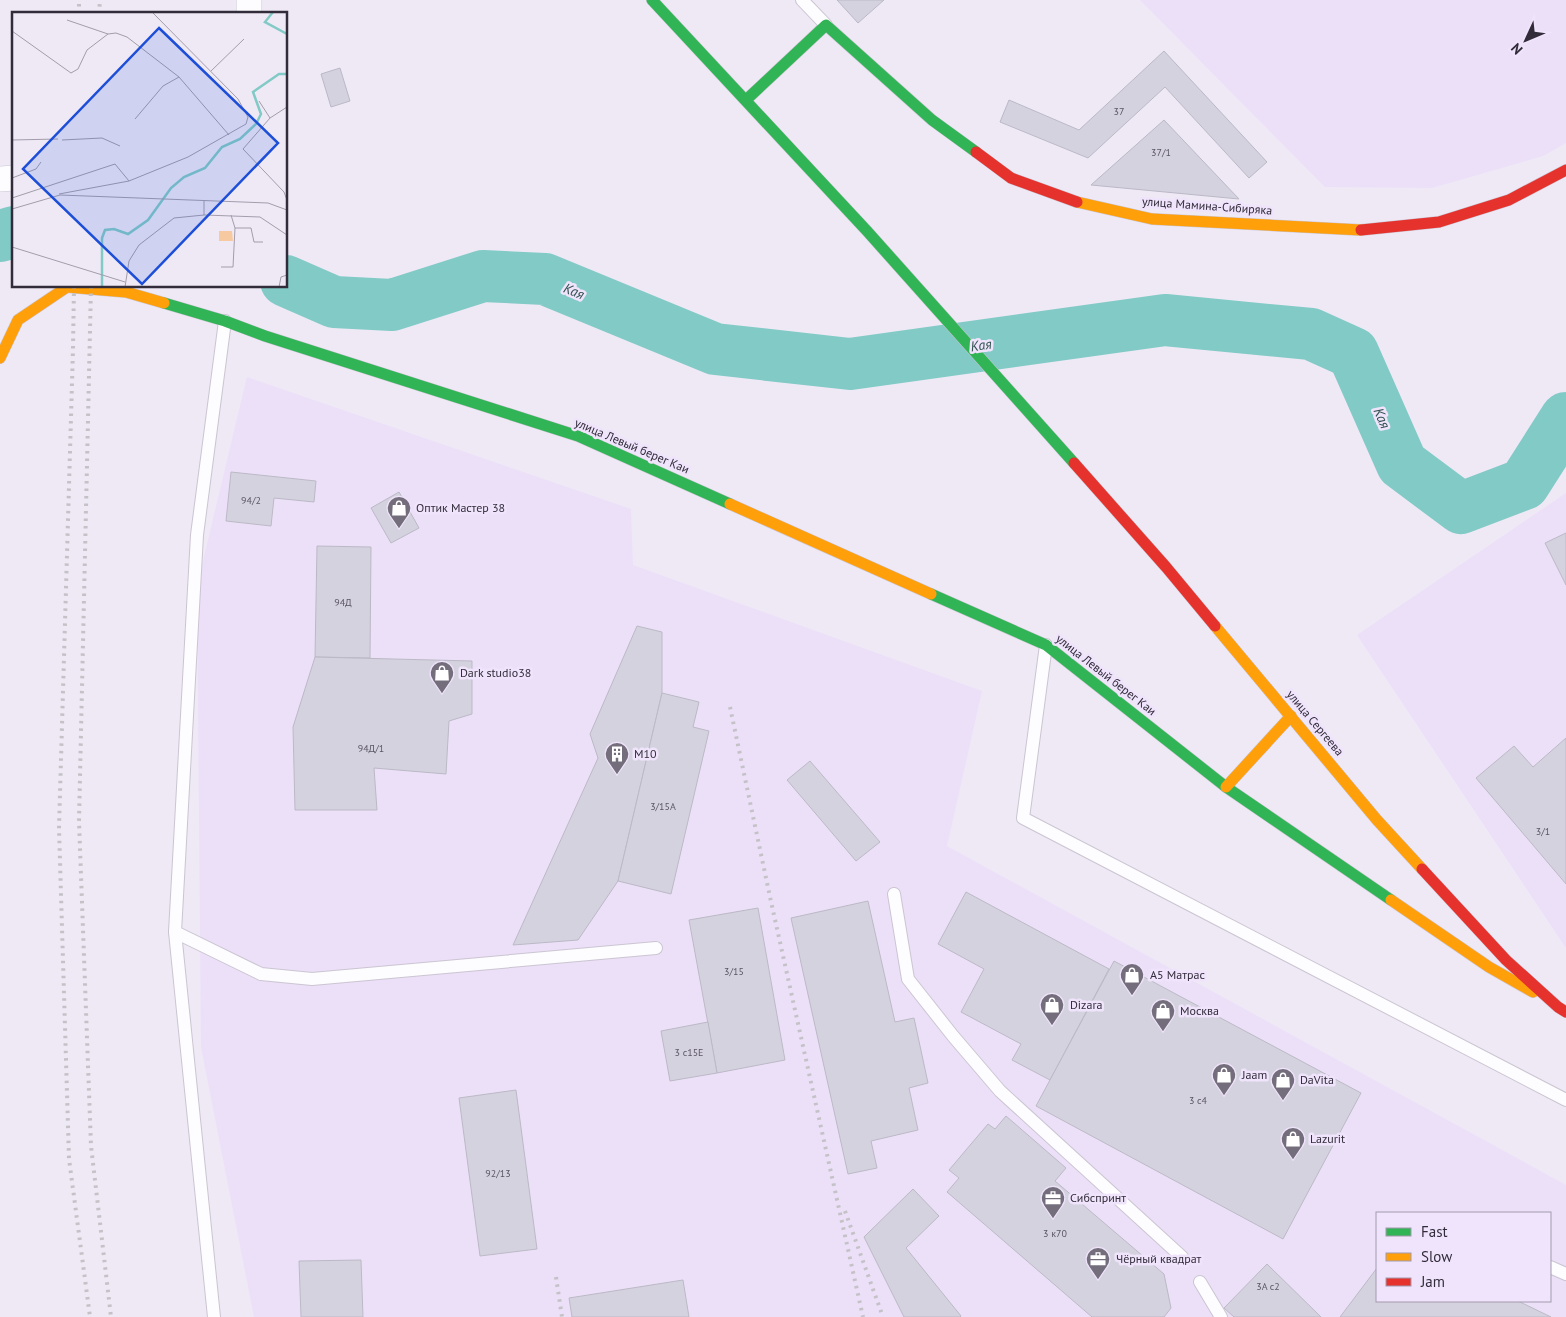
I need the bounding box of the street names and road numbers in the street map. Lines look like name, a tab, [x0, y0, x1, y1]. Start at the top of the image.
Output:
street label: улица Мамина-Сибиряка	[1141, 193, 1273, 218]
street label: улица Левый берег Каи	[573, 415, 692, 476]
street label: улица Левый берег Каи	[1053, 631, 1159, 718]
street label: улица Сергеева	[1284, 687, 1347, 759]

